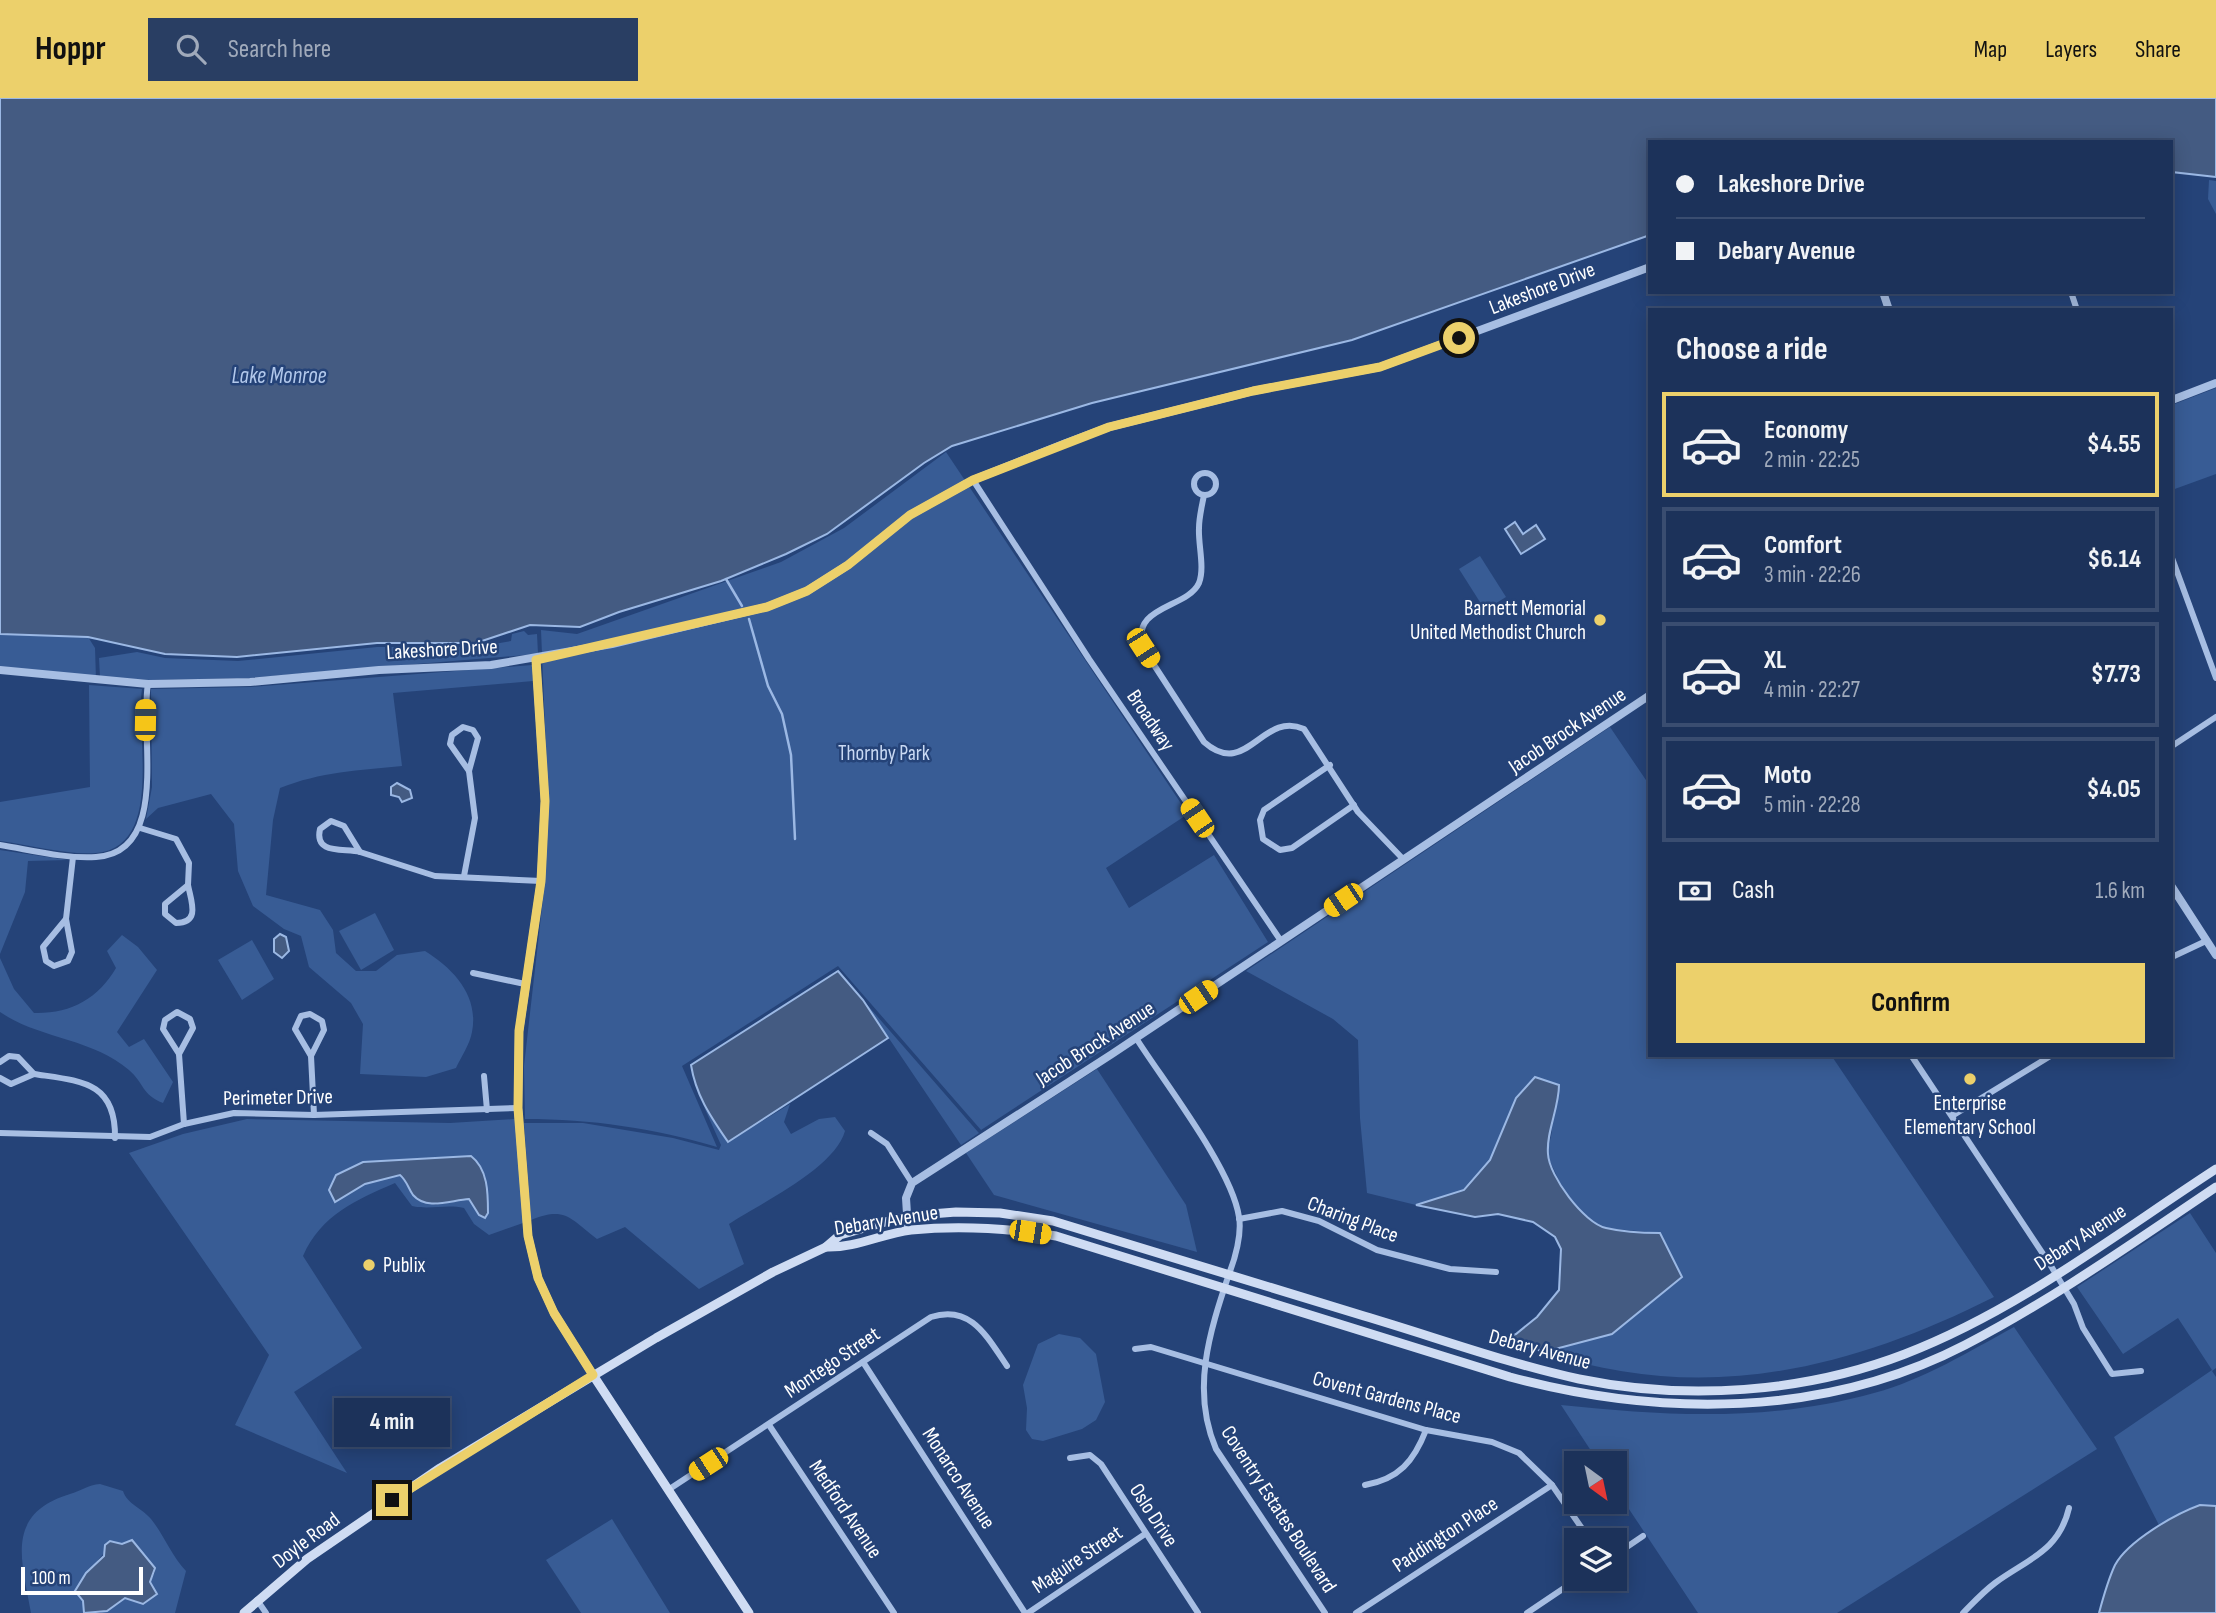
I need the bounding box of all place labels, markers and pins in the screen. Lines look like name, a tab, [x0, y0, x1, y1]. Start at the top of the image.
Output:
place label: Barnett Memorial United Methodist Church	[1410, 596, 1586, 645]
marker: Barnett Memorial United Methodist Church	[1592, 612, 1608, 628]
marker: Enterprise Elementary School	[1962, 1071, 1978, 1087]
place label: Enterprise Elementary School	[1904, 1091, 2036, 1140]
place label: Publix	[383, 1253, 426, 1278]
marker: Publix	[361, 1257, 377, 1273]

